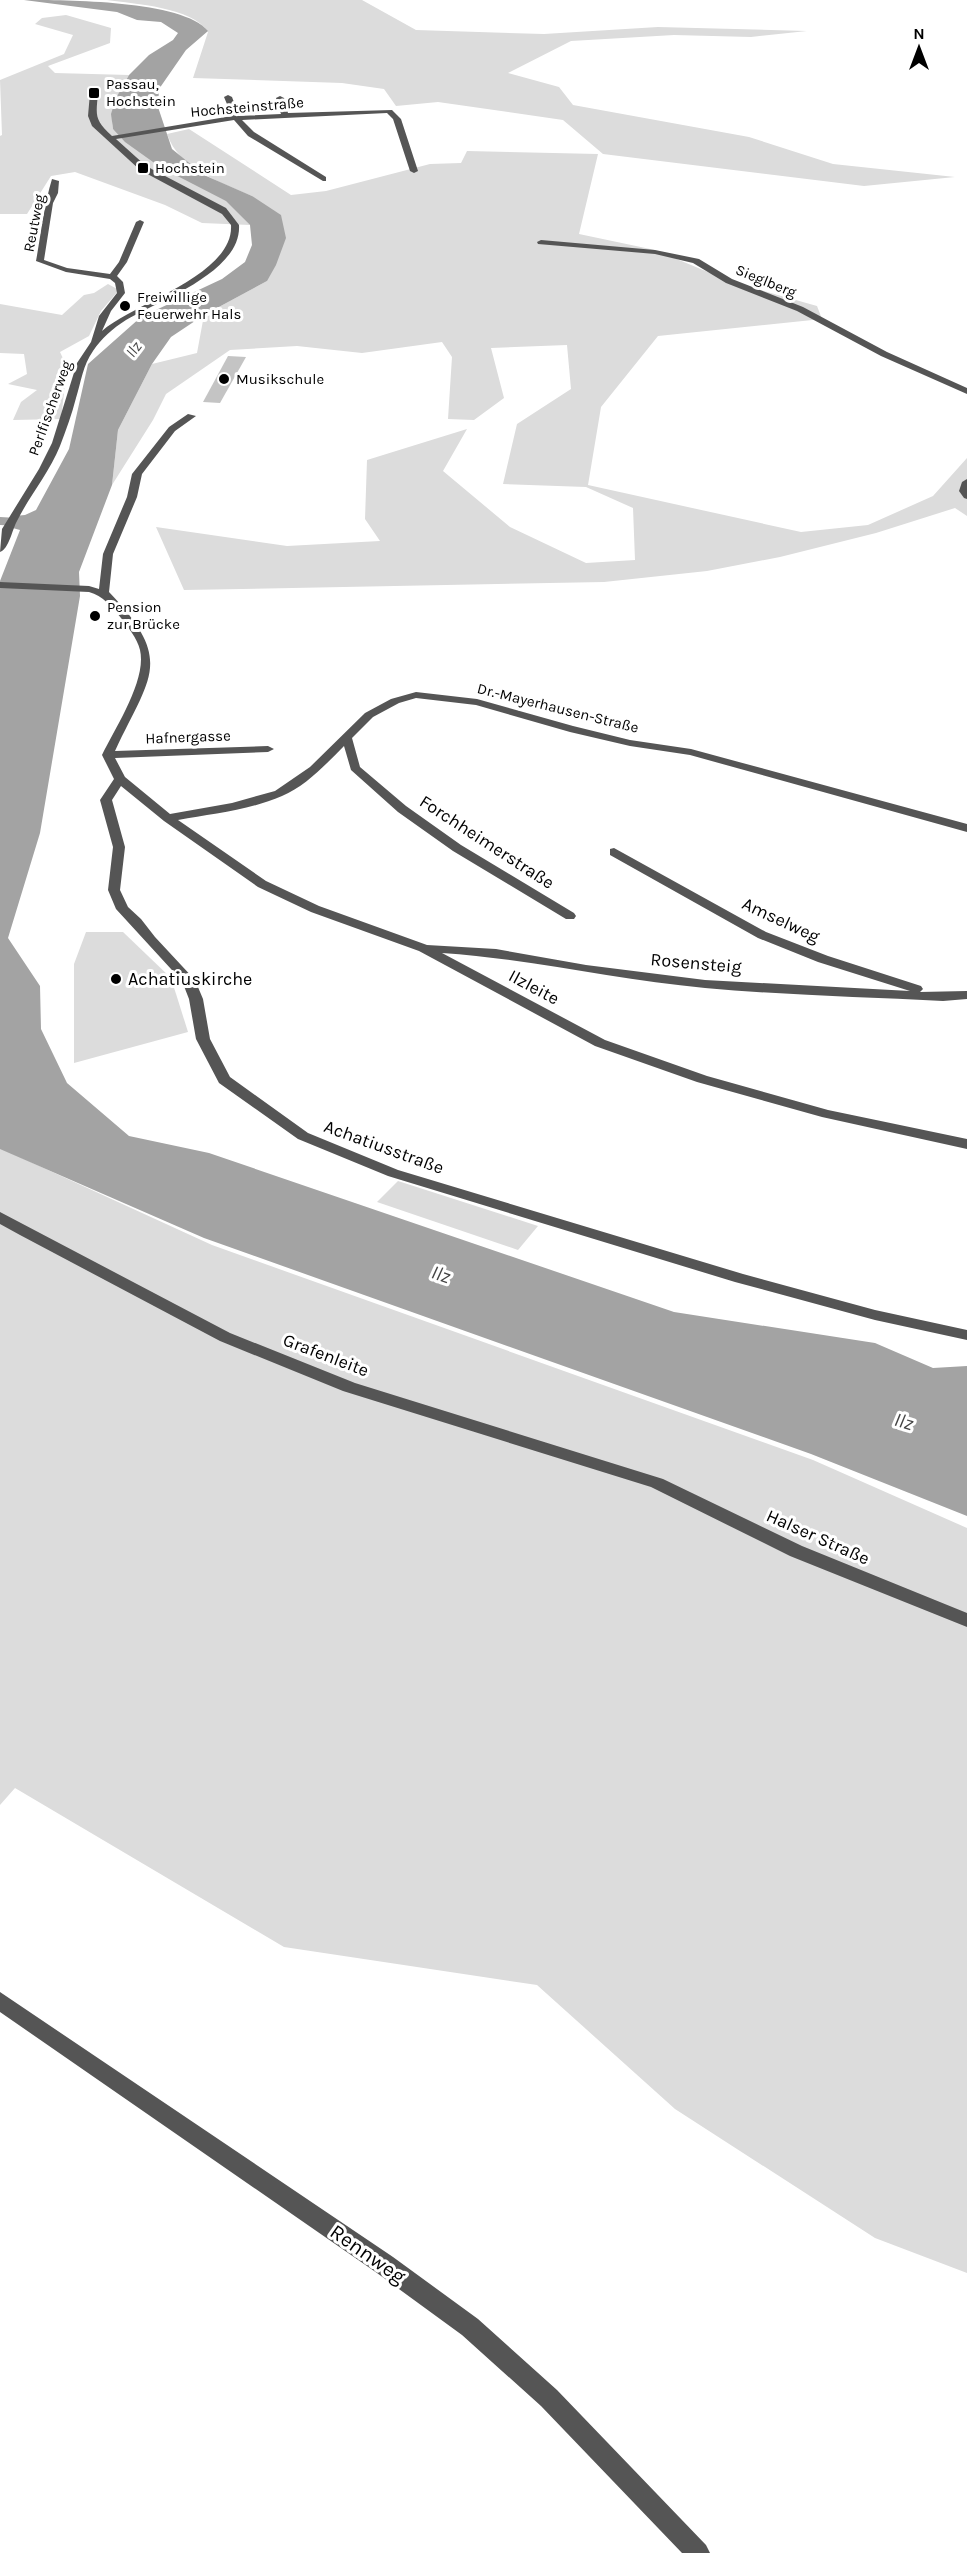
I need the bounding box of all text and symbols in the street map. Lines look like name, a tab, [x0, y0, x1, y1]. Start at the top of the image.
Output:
north arrow	[889, 18, 949, 78]
text: N	[913, 24, 925, 43]
place label: Passau, Hochstein	[106, 75, 176, 110]
marker: Passau, Hochstein	[87, 86, 101, 100]
street label: Hochsteinstraße	[189, 93, 305, 121]
place label: Hochstein	[155, 159, 225, 177]
marker: Hochstein	[136, 161, 150, 175]
street label: Reutweg	[20, 192, 49, 254]
street label: Sieglberg	[733, 261, 800, 302]
place label: Freiwillige Feuerwehr Hals	[137, 288, 241, 323]
marker: Freiwillige Feuerwehr Hals	[118, 299, 132, 313]
water label: Ilz	[121, 338, 146, 361]
street label: Perlfischerweg	[24, 357, 76, 458]
place label: Musikschule	[236, 370, 324, 388]
marker: Musikschule	[217, 372, 231, 386]
place label: Pension zur Brücke	[107, 598, 180, 633]
marker: Pension zur Brücke	[88, 609, 102, 623]
street label: Dr.-Mayerhausen-Straße	[475, 679, 641, 737]
street label: Hafnergasse	[145, 727, 231, 747]
street label: Forchheimerstraße	[415, 790, 559, 894]
street label: Amselweg	[739, 892, 823, 948]
street label: Rosensteig	[649, 948, 743, 978]
street label: Ilzleite	[505, 965, 563, 1009]
place label: Achatiuskirche	[128, 968, 252, 990]
marker: Achatiuskirche	[109, 972, 123, 986]
street label: Achatiusstraße	[321, 1115, 447, 1179]
water label: Ilz	[428, 1261, 454, 1289]
street label: Grafenleite	[280, 1329, 372, 1381]
water label: Ilz	[892, 1408, 917, 1435]
street label: Halser Straße	[763, 1504, 873, 1570]
street label: Rennweg	[326, 2219, 411, 2289]

